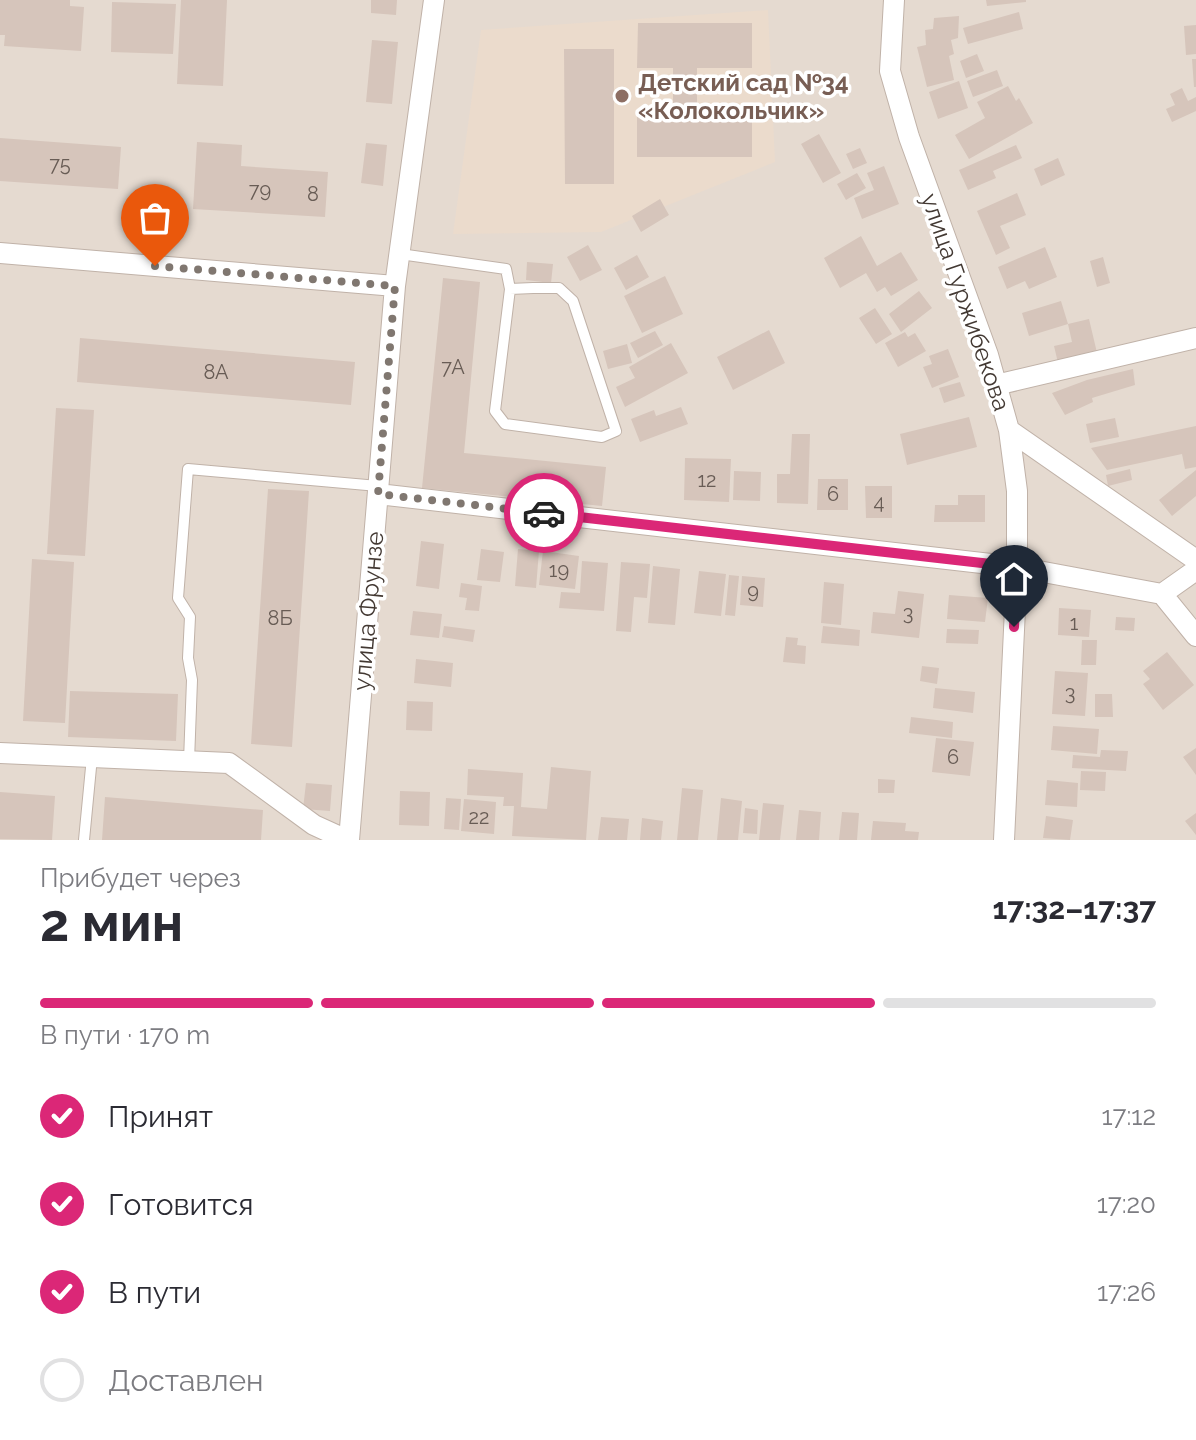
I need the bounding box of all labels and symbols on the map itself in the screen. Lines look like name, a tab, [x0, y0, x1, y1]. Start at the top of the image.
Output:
place label: Детский сад №34 «Колокольчик»	[638, 68, 849, 125]
marker: Детский сад №34 «Колокольчик»	[613, 87, 631, 105]
house number: 75	[49, 152, 71, 176]
house number: 79	[249, 178, 271, 202]
house number: 8	[307, 182, 319, 206]
pin	[121, 184, 189, 266]
street label: улица Гуржибекова	[915, 189, 1017, 415]
house number: 7А	[441, 355, 465, 379]
house number: 8А	[203, 360, 229, 384]
house number: 12	[698, 468, 716, 492]
courier	[504, 473, 584, 553]
house number: 6	[827, 482, 839, 506]
house number: 4	[874, 490, 885, 514]
street label: улица Фрунзе	[347, 530, 389, 692]
pin	[980, 545, 1048, 627]
house number: 19	[549, 558, 569, 582]
house number: 9	[747, 579, 759, 603]
house number: 3	[903, 601, 913, 625]
house number: 8Б	[268, 606, 292, 630]
house number: 1	[1070, 611, 1079, 635]
house number: 3	[1065, 681, 1075, 705]
house number: 6	[947, 745, 959, 769]
house number: 22	[469, 805, 489, 829]

